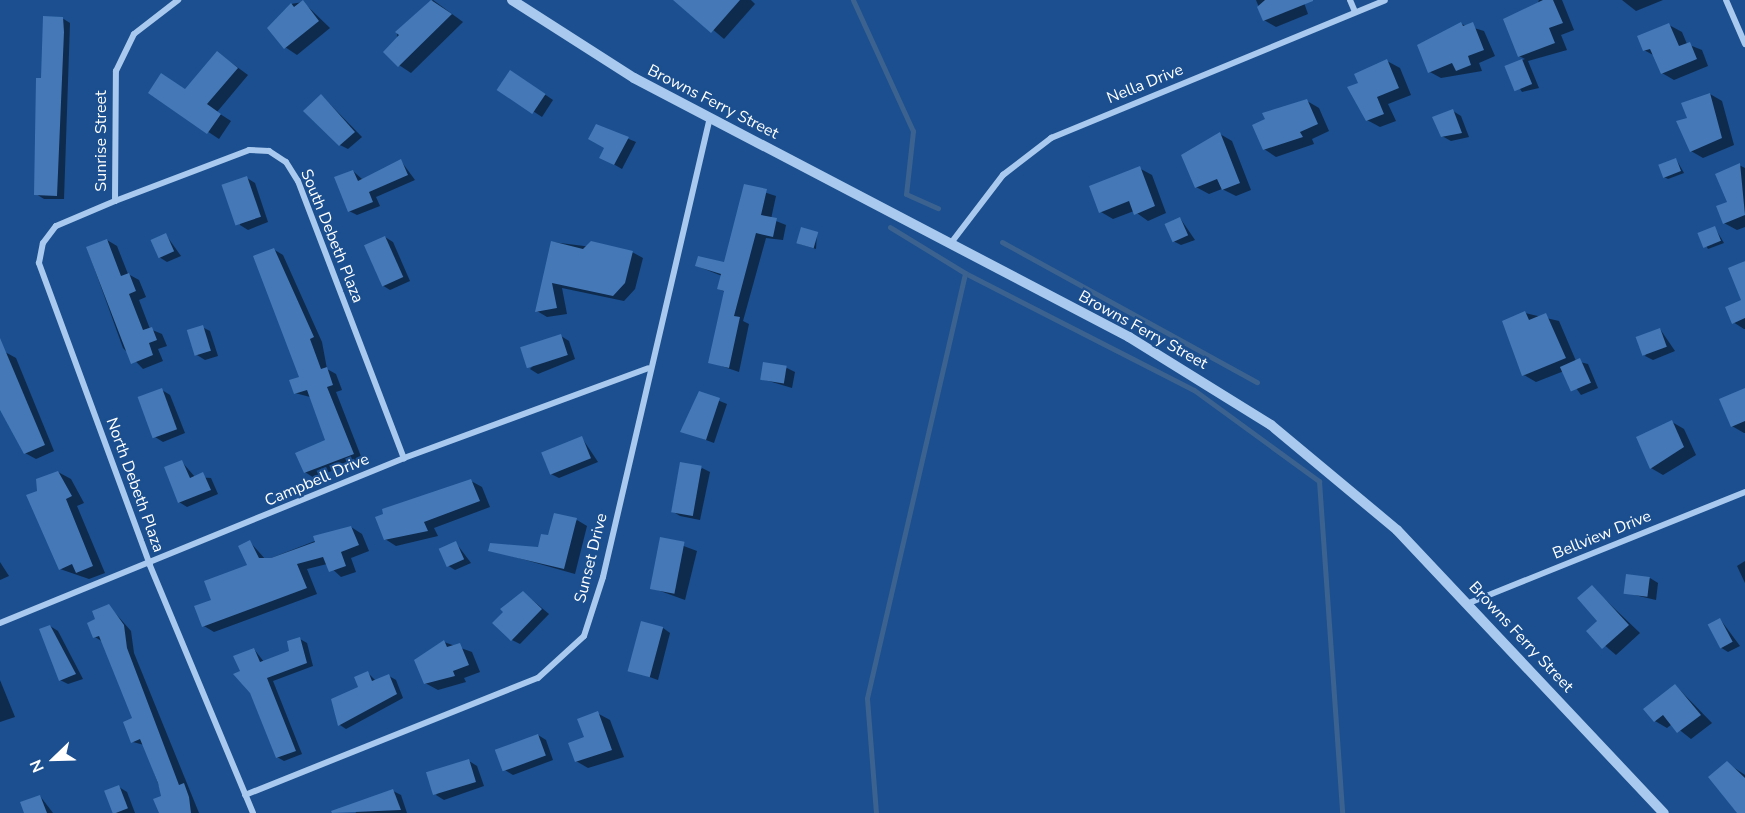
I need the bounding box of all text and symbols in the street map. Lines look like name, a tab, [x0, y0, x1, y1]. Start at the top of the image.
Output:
street label: Nella Drive	[1104, 60, 1186, 108]
street label: Browns Ferry Street	[644, 61, 782, 143]
street label: Sunrise Street	[91, 90, 111, 192]
street label: South Debeth Plaza	[296, 166, 368, 306]
street label: Browns Ferry Street	[1075, 287, 1211, 373]
street label: North Debeth Plaza	[102, 415, 168, 555]
street label: Campbell Drive	[262, 449, 372, 511]
street label: Bellview Drive	[1550, 507, 1654, 563]
street label: Sunset Drive	[571, 511, 611, 605]
street label: Browns Ferry Street	[1465, 578, 1577, 696]
north arrow	[24, 729, 84, 789]
text: N	[25, 756, 50, 776]

